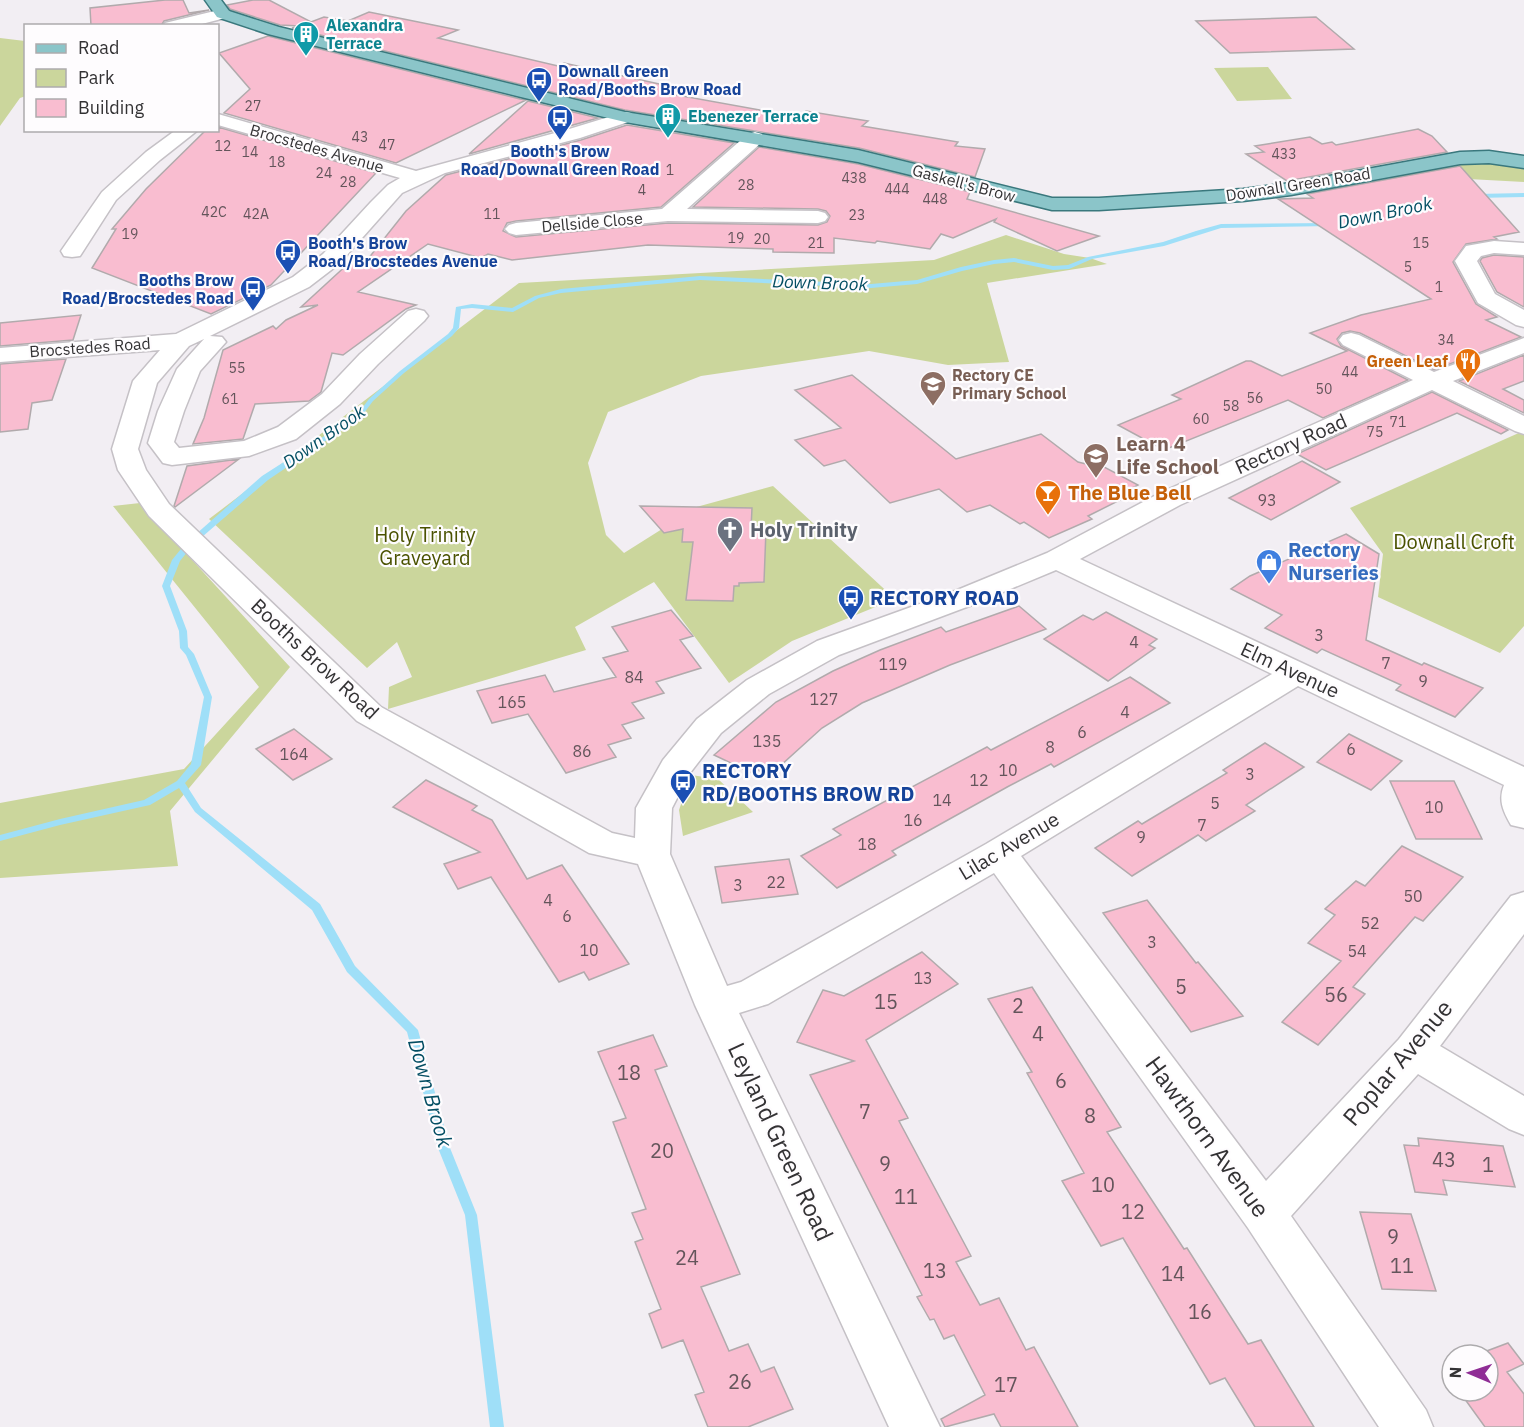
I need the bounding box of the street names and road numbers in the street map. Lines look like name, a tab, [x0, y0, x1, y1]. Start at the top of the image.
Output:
street label: Brocstedes Avenue	[248, 119, 386, 177]
street label: Gaskell's Brow	[910, 160, 1018, 206]
street label: Downall Green Road	[1224, 163, 1372, 205]
street label: Dellside Close	[541, 208, 644, 236]
street label: Brocstedes Road	[29, 333, 151, 361]
street label: Rectory Road	[1231, 407, 1351, 480]
street label: Booths Brow Road	[246, 592, 385, 725]
street label: Elm Avenue	[1236, 635, 1344, 704]
street label: Lilac Avenue	[953, 805, 1064, 886]
street label: Poplar Avenue	[1335, 993, 1459, 1132]
street label: Leyland Green Road	[721, 1037, 841, 1246]
street label: Hawthorn Avenue	[1138, 1049, 1277, 1223]

